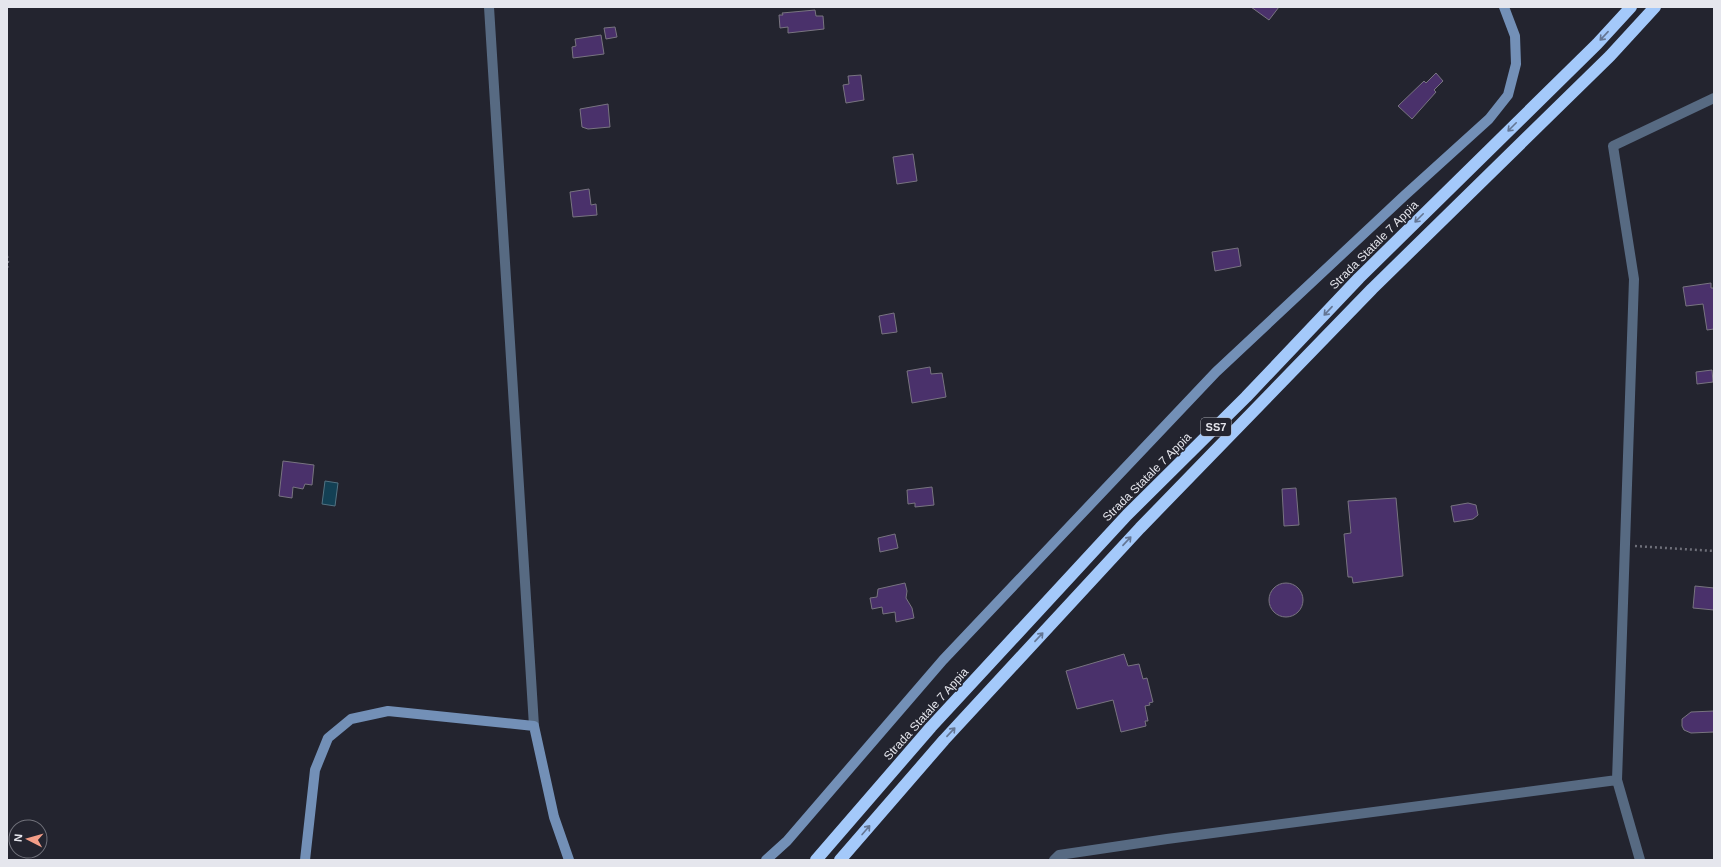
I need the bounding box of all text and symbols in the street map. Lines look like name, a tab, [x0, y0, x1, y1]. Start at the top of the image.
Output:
one-way arrow	[1600, 31, 1609, 41]
one-way arrow	[1507, 122, 1517, 132]
street label: Strada Statale 7 Appia	[1327, 198, 1421, 292]
one-way arrow	[1414, 214, 1424, 223]
one-way arrow	[1323, 306, 1333, 316]
road number: SS7	[1201, 418, 1231, 436]
street label: Strada Statale 7 Appia	[1100, 430, 1194, 524]
one-way arrow	[1123, 536, 1132, 546]
one-way arrow	[1035, 632, 1044, 642]
street label: Strada Statale 7 Appia	[881, 665, 971, 763]
one-way arrow	[946, 727, 956, 737]
north arrow	[8, 819, 48, 859]
one-way arrow	[861, 825, 870, 836]
text: N	[12, 833, 24, 843]

